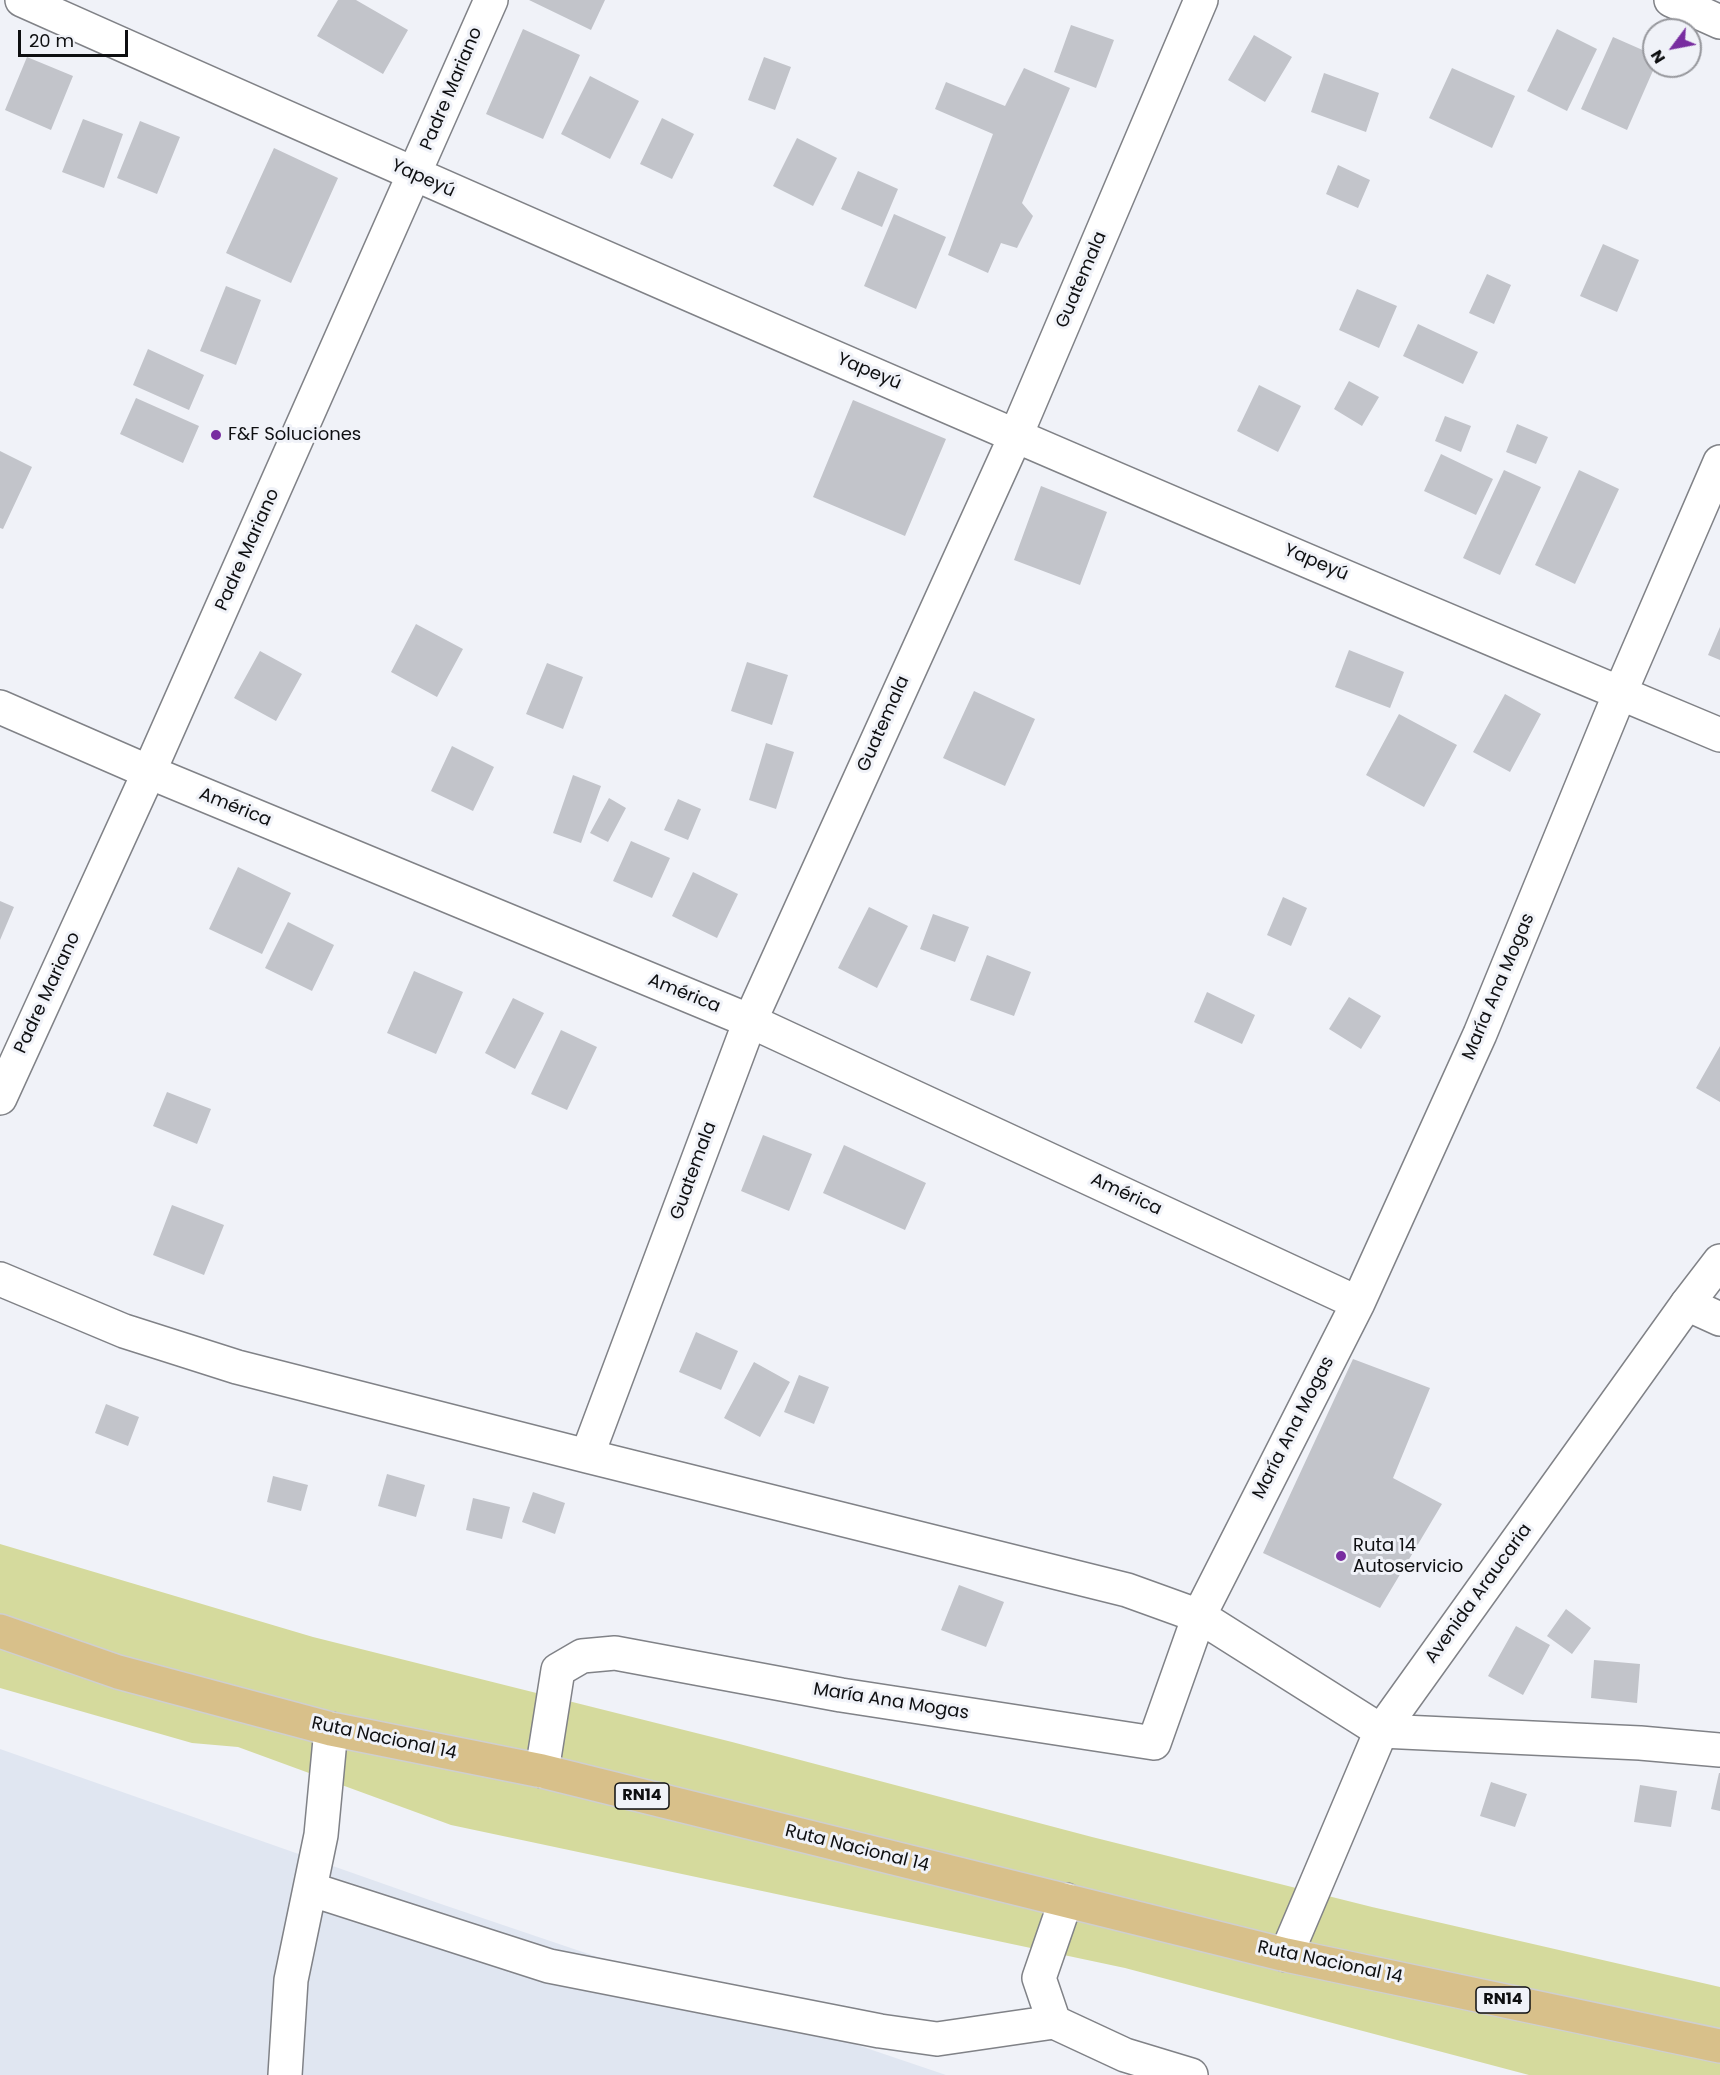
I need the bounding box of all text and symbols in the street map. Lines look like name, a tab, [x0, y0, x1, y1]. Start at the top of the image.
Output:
scale bar	[21, 18, 130, 56]
north arrow	[1642, 18, 1702, 78]
street label: Padre Mariano	[416, 24, 488, 154]
text: 20 m	[29, 28, 74, 53]
text: N	[1645, 46, 1671, 68]
street label: Yapeyú	[388, 155, 458, 203]
street label: Guatemala	[1052, 229, 1112, 331]
street label: Yapeyú	[834, 349, 904, 395]
place label: F&F Soluciones	[228, 424, 361, 446]
marker: F&F Soluciones	[209, 428, 223, 442]
street label: Padre Mariano	[211, 486, 285, 614]
street label: Yapeyú	[1281, 540, 1351, 586]
street label: Guatemala	[853, 673, 915, 775]
street label: América	[196, 784, 274, 832]
street label: María Ana Mogas	[1458, 910, 1540, 1064]
street label: Padre Mariano	[10, 929, 86, 1057]
street label: América	[645, 970, 723, 1018]
street label: Guatemala	[666, 1119, 722, 1223]
street label: América	[1087, 1169, 1165, 1221]
street label: María Ana Mogas	[1249, 1353, 1339, 1503]
street label: Avenida Araucaria	[1421, 1520, 1537, 1668]
place label: Ruta 14 Autoservicio	[1353, 1535, 1463, 1578]
marker: Ruta 14 Autoservicio	[1334, 1549, 1348, 1563]
street label: María Ana Mogas	[812, 1679, 970, 1725]
street label: Ruta Nacional 14	[310, 1713, 458, 1765]
road number: RN14	[615, 1783, 669, 1809]
street label: Ruta Nacional 14	[783, 1821, 931, 1877]
street label: Ruta Nacional 14	[1256, 1937, 1404, 1989]
road number: RN14	[1476, 1987, 1530, 2013]

